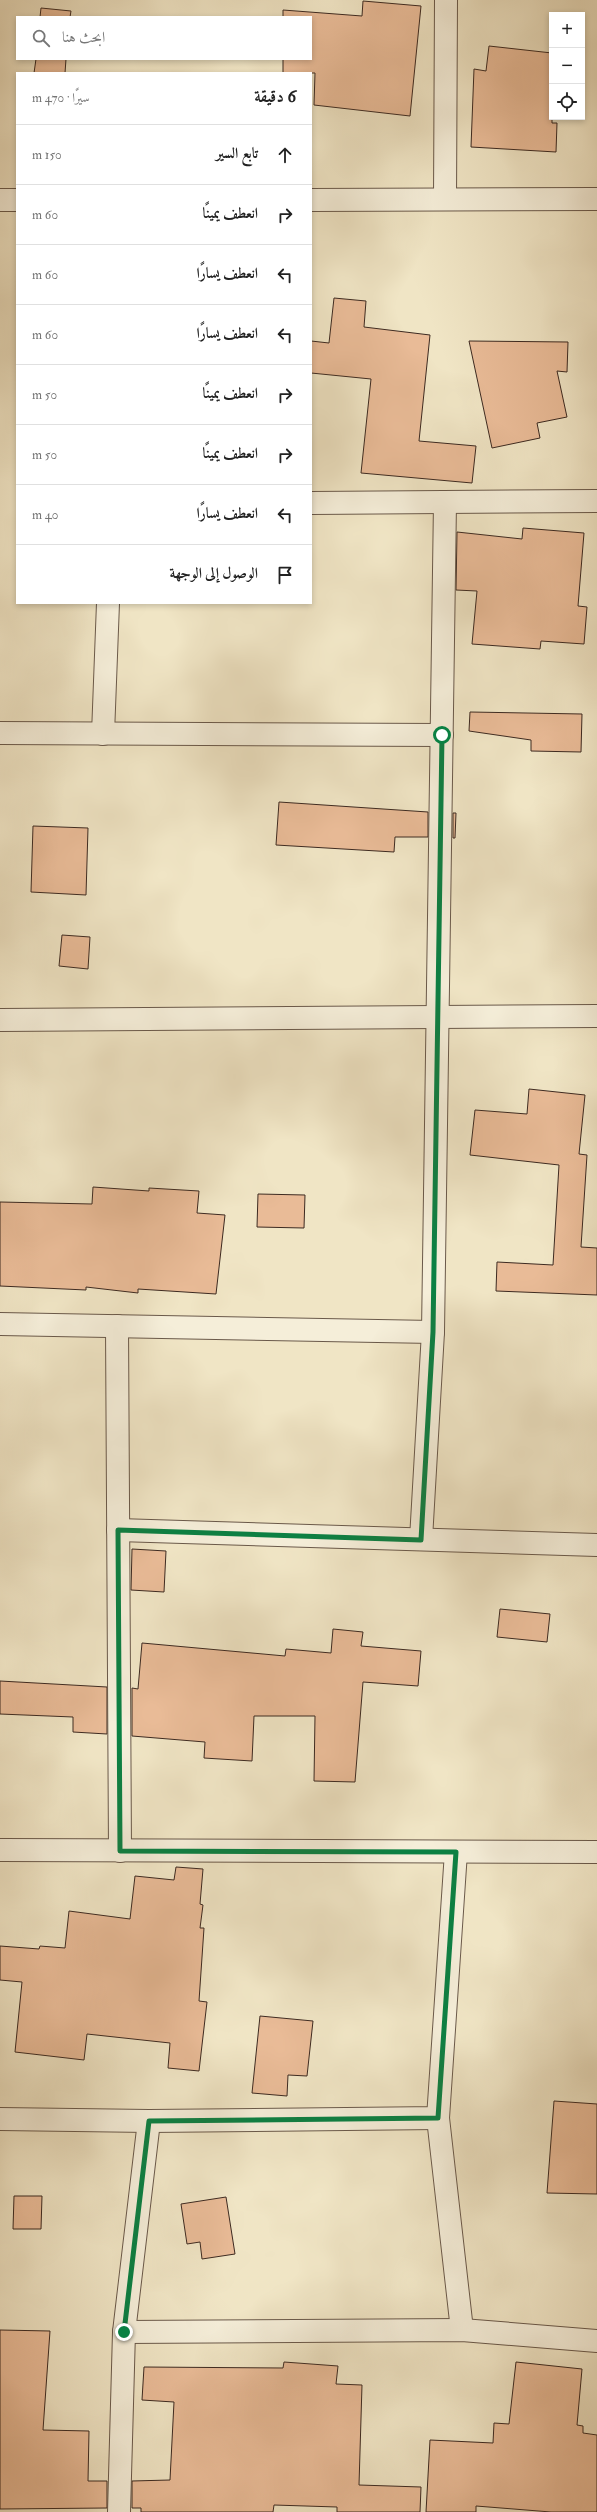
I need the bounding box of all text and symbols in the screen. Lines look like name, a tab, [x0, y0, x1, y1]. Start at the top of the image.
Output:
map controls	[549, 12, 585, 120]
button: +	[549, 12, 585, 48]
search box	[16, 16, 312, 60]
icon: search	[30, 27, 52, 49]
text: ابحث هنا	[62, 28, 105, 47]
button: −	[549, 48, 585, 84]
button: locate	[549, 84, 585, 120]
text: 6 دقيقة	[254, 86, 296, 107]
text: سيرًا · 470 m	[32, 90, 90, 106]
text: تابع السير	[216, 144, 258, 163]
icon: ahead	[274, 144, 296, 166]
text: 150 m	[32, 147, 62, 163]
text: انعطف يمينًا	[203, 204, 258, 223]
icon: right	[274, 204, 296, 226]
text: 60 m	[32, 207, 58, 223]
text: انعطف يسارًا	[197, 264, 258, 283]
icon: left	[274, 264, 296, 286]
text: 60 m	[32, 267, 58, 283]
text: انعطف يسارًا	[197, 324, 258, 343]
icon: left	[274, 324, 296, 346]
text: 60 m	[32, 327, 58, 343]
text: انعطف يمينًا	[203, 384, 258, 403]
icon: right	[274, 384, 296, 406]
text: 50 m	[32, 387, 57, 403]
text: انعطف يمينًا	[203, 444, 258, 463]
icon: right	[274, 444, 296, 466]
text: 50 m	[32, 447, 57, 463]
text: انعطف يسارًا	[197, 504, 258, 523]
icon: left	[274, 504, 296, 526]
text: 40 m	[32, 507, 59, 523]
text: الوصول إلى الوجهة	[170, 564, 258, 583]
icon: arrive	[274, 564, 296, 586]
route start	[433, 726, 451, 744]
route end	[115, 2323, 133, 2341]

